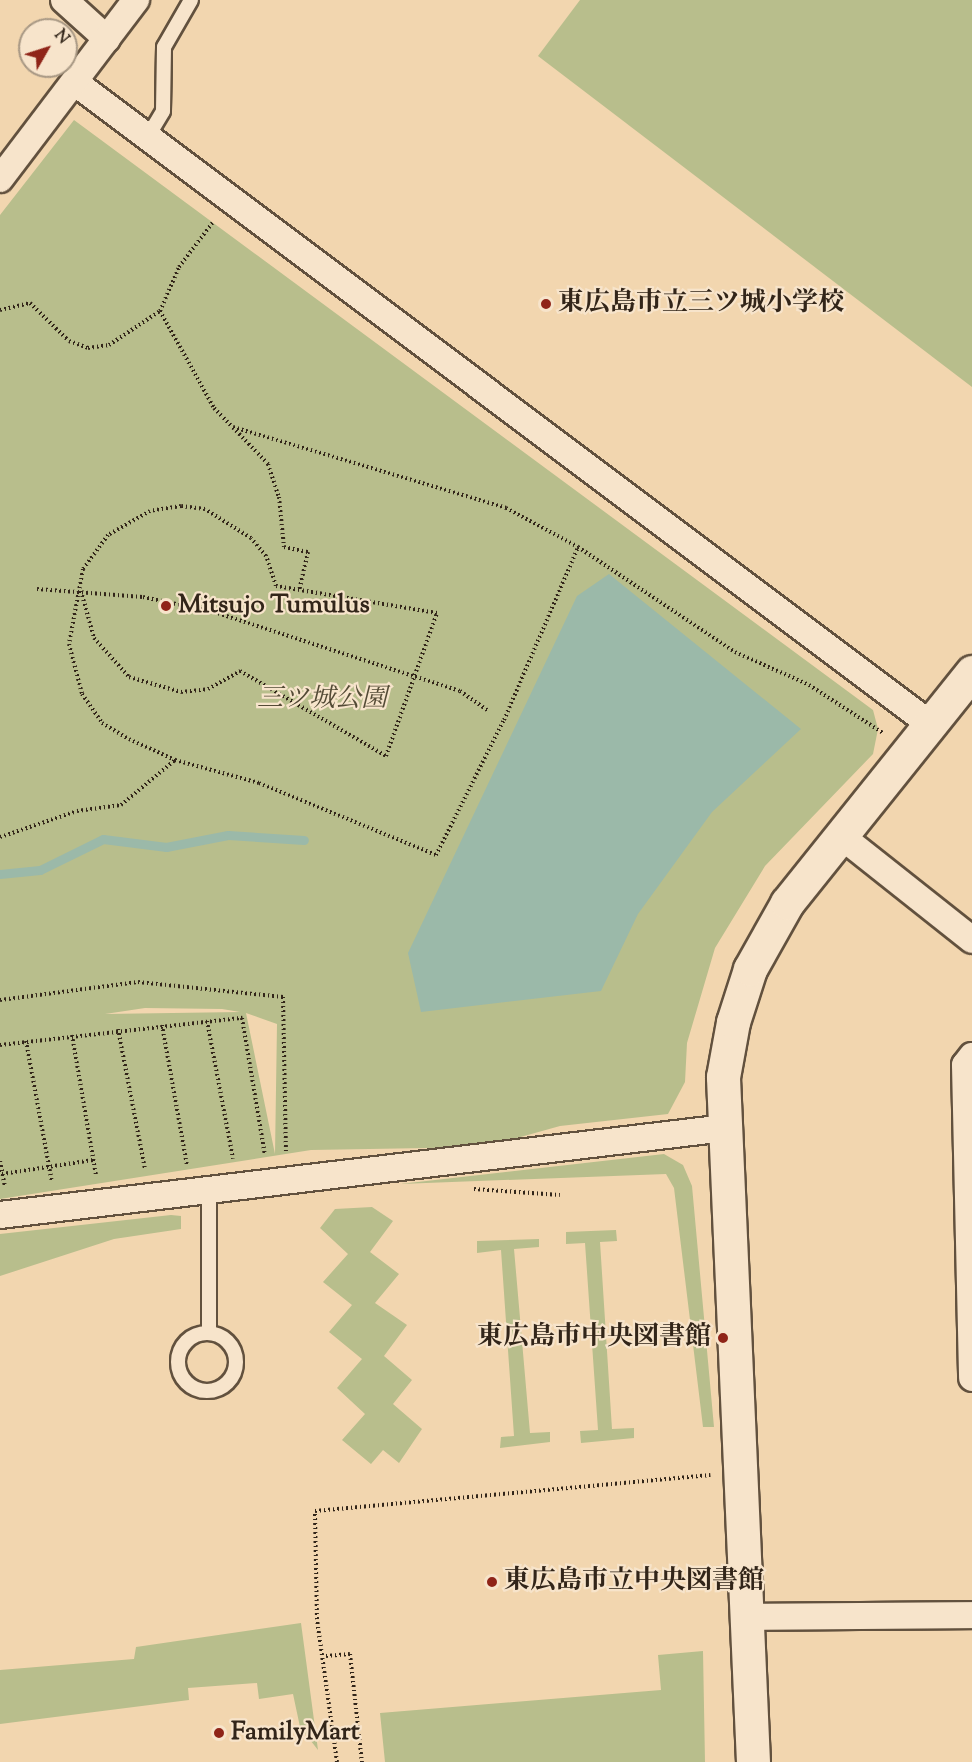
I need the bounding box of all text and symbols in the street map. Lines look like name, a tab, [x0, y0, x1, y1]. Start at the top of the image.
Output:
north arrow	[18, 18, 78, 78]
text: N	[48, 25, 74, 50]
place label: 東広島市立三ツ城小学校	[558, 288, 844, 320]
marker: 東広島市立三ツ城小学校	[539, 297, 553, 311]
place label: Mitsujo Tumulus	[178, 590, 370, 622]
marker: Mitsujo Tumulus	[159, 599, 173, 613]
park label: 三ツ城公園	[257, 684, 387, 716]
place label: 東広島市中央図書館	[477, 1322, 711, 1354]
marker: 東広島市中央図書館	[716, 1331, 730, 1345]
place label: 東広島市立中央図書館	[504, 1566, 764, 1598]
marker: 東広島市立中央図書館	[485, 1575, 499, 1589]
place label: FamilyMart	[231, 1717, 360, 1749]
marker: FamilyMart	[212, 1726, 226, 1740]

